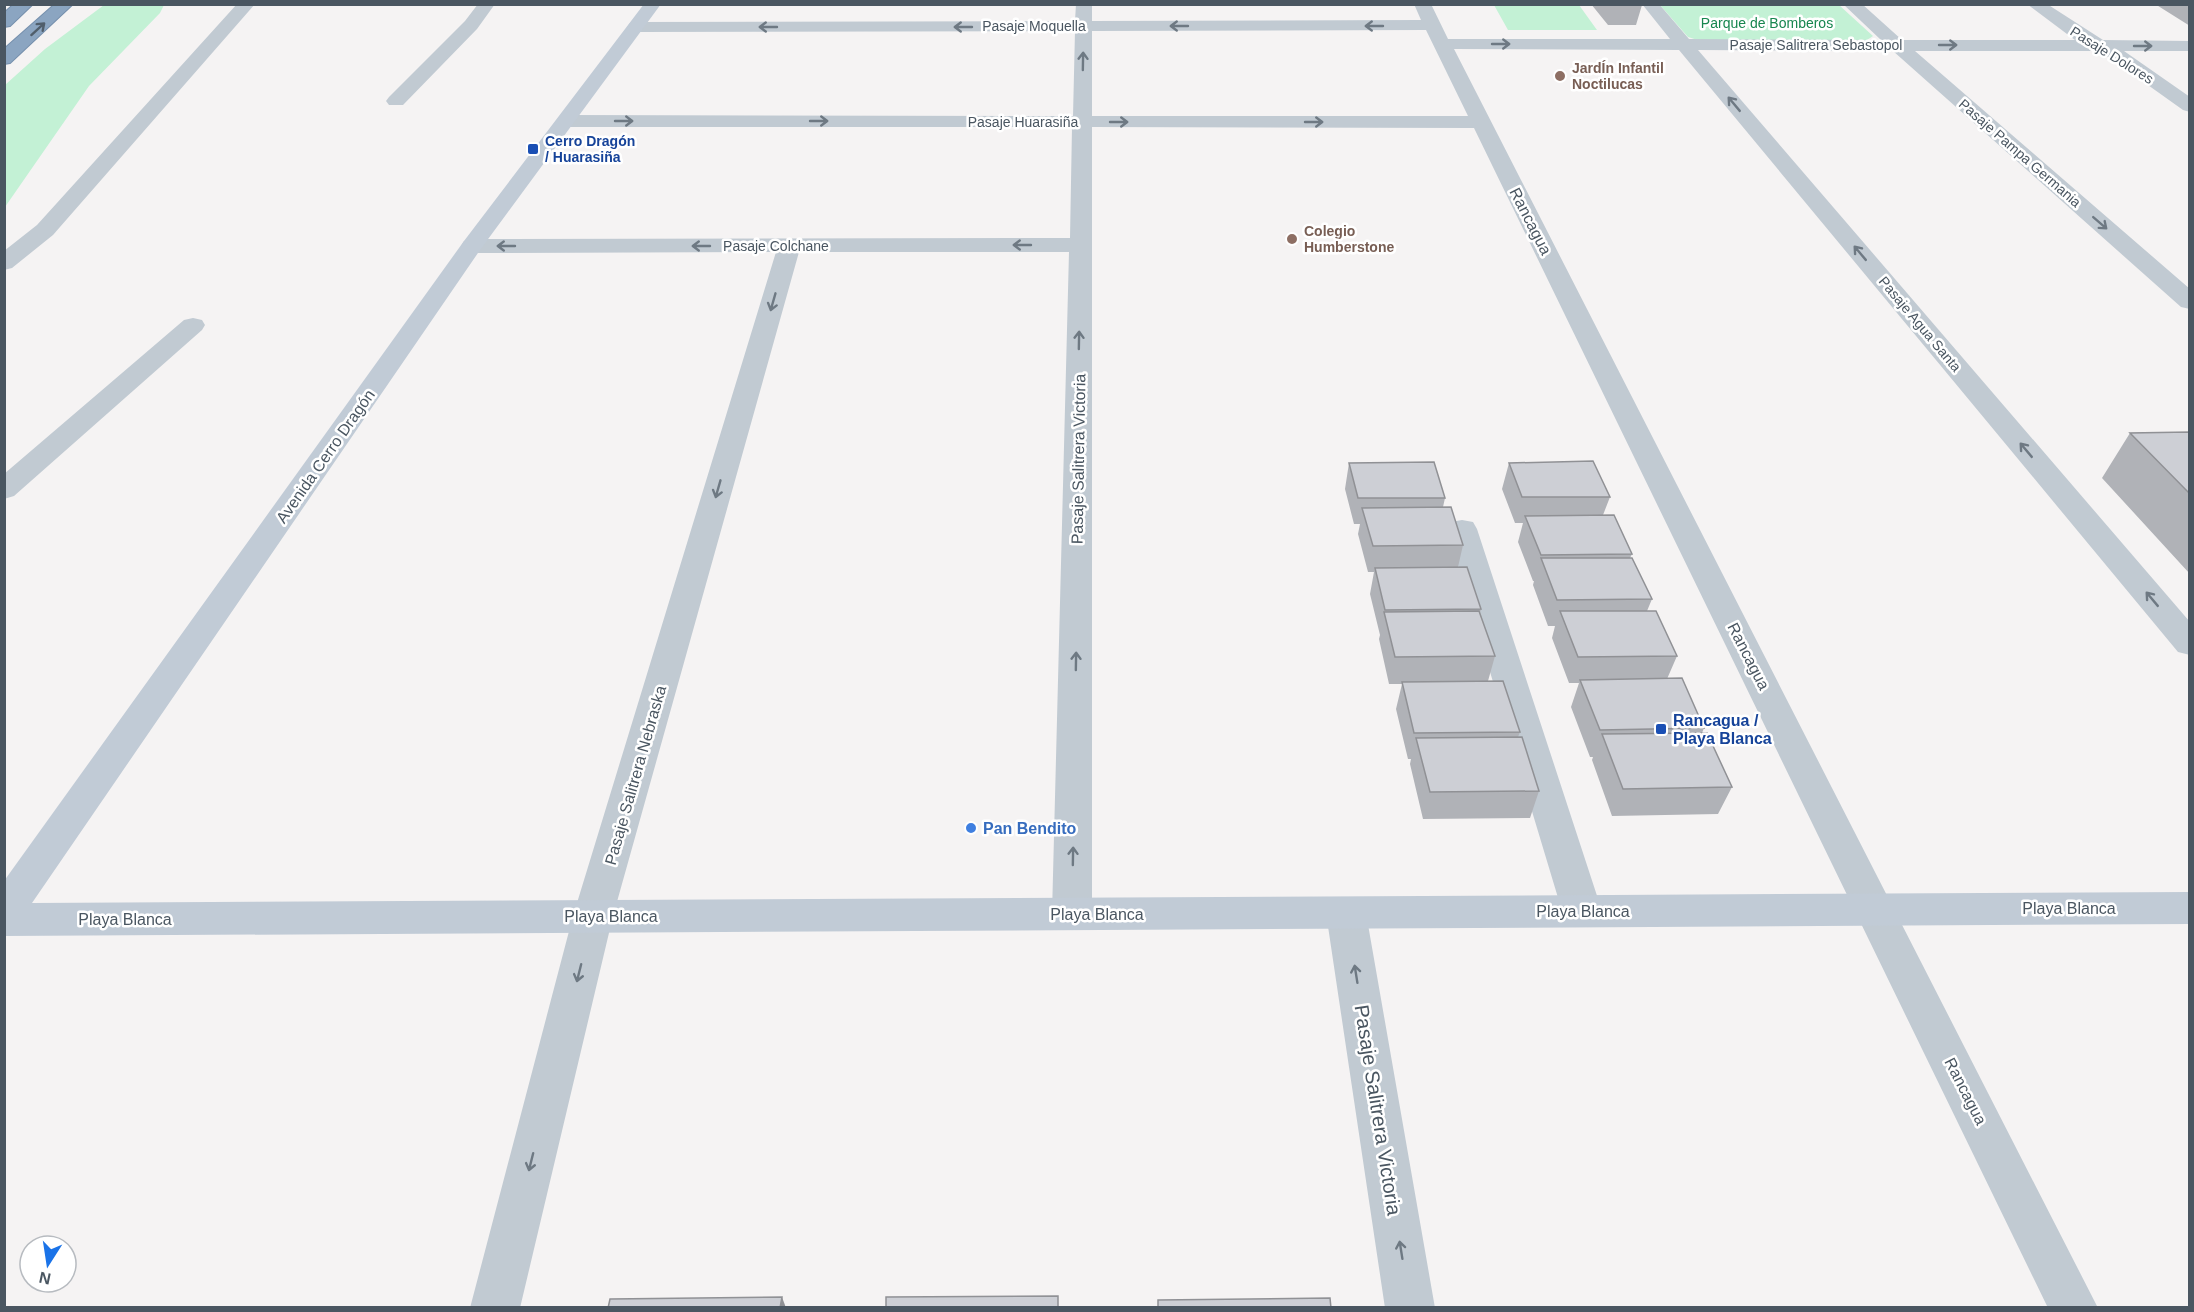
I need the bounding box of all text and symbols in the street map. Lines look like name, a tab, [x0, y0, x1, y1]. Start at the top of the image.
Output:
park label: Parque de Bomberos	[1701, 15, 1833, 31]
street label: Pasaje Moquella	[982, 18, 1086, 34]
one-way arrow	[1169, 20, 1189, 32]
one-way arrow	[1364, 20, 1384, 32]
one-way arrow	[758, 21, 778, 33]
one-way arrow	[953, 21, 973, 33]
one-way arrow	[30, 22, 45, 36]
street label: Pasaje Dolores	[2068, 23, 2156, 87]
street label: Pasaje Salitrera Sebastopol	[1730, 37, 1902, 53]
one-way arrow	[1490, 38, 1510, 50]
one-way arrow	[1937, 39, 1957, 51]
one-way arrow	[2132, 40, 2152, 52]
one-way arrow	[1077, 51, 1089, 71]
place label: JardÍn Infantil Noctilucas	[1572, 60, 1664, 92]
marker: JardÍn Infantil Noctilucas	[1553, 69, 1567, 83]
street label: Pasaje Pampa Germania	[1956, 96, 2084, 210]
one-way arrow	[1727, 97, 1741, 112]
street label: Pasaje Huarasiña	[968, 114, 1078, 130]
one-way arrow	[614, 115, 634, 127]
one-way arrow	[809, 115, 829, 127]
one-way arrow	[1109, 116, 1129, 128]
one-way arrow	[1304, 116, 1324, 128]
place label: Cerro Dragón / Huarasiña	[545, 133, 635, 165]
marker: Cerro Dragón / Huarasiña	[526, 142, 540, 156]
street label: Rancagua	[1506, 185, 1555, 258]
one-way arrow	[2092, 216, 2107, 230]
place label: Colegio Humberstone	[1304, 223, 1394, 255]
marker: Colegio Humberstone	[1285, 232, 1299, 246]
street label: Pasaje Colchane	[723, 238, 829, 254]
one-way arrow	[496, 240, 516, 252]
one-way arrow	[691, 240, 711, 252]
one-way arrow	[1012, 240, 1032, 251]
one-way arrow	[1853, 246, 1867, 261]
street label: Pasaje Agua Santa	[1876, 273, 1965, 375]
one-way arrow	[767, 292, 778, 311]
one-way arrow	[1073, 330, 1085, 350]
street label: Pasaje Salitrera Victoria	[1069, 374, 1088, 544]
street label: Avenida Cerro Dragón	[273, 386, 378, 526]
one-way arrow	[2019, 443, 2033, 458]
one-way arrow	[712, 479, 723, 498]
one-way arrow	[2145, 592, 2159, 607]
street label: Rancagua	[1724, 620, 1773, 693]
one-way arrow	[1070, 651, 1081, 671]
street label: Pasaje Salitrera Nebraska	[602, 683, 669, 867]
place label: Rancagua / Playa Blanca	[1673, 712, 1772, 747]
marker: Rancagua / Playa Blanca	[1654, 722, 1668, 736]
place label: Pan Bendito	[983, 820, 1077, 837]
marker: Pan Bendito	[964, 821, 978, 835]
one-way arrow	[1067, 846, 1079, 866]
street label: Playa Blanca	[2022, 900, 2116, 917]
street label: Playa Blanca	[1536, 903, 1630, 920]
street label: Playa Blanca	[1050, 906, 1144, 923]
street label: Playa Blanca	[564, 908, 658, 925]
street label: Playa Blanca	[78, 911, 172, 928]
one-way arrow	[573, 963, 585, 982]
one-way arrow	[1350, 965, 1361, 985]
street label: Pasaje Salitrera Victoria	[1350, 1003, 1406, 1218]
street label: Rancagua	[1941, 1055, 1990, 1128]
one-way arrow	[525, 1152, 537, 1171]
north arrow	[18, 1234, 78, 1294]
one-way arrow	[1395, 1240, 1406, 1260]
text: N	[38, 1269, 52, 1288]

